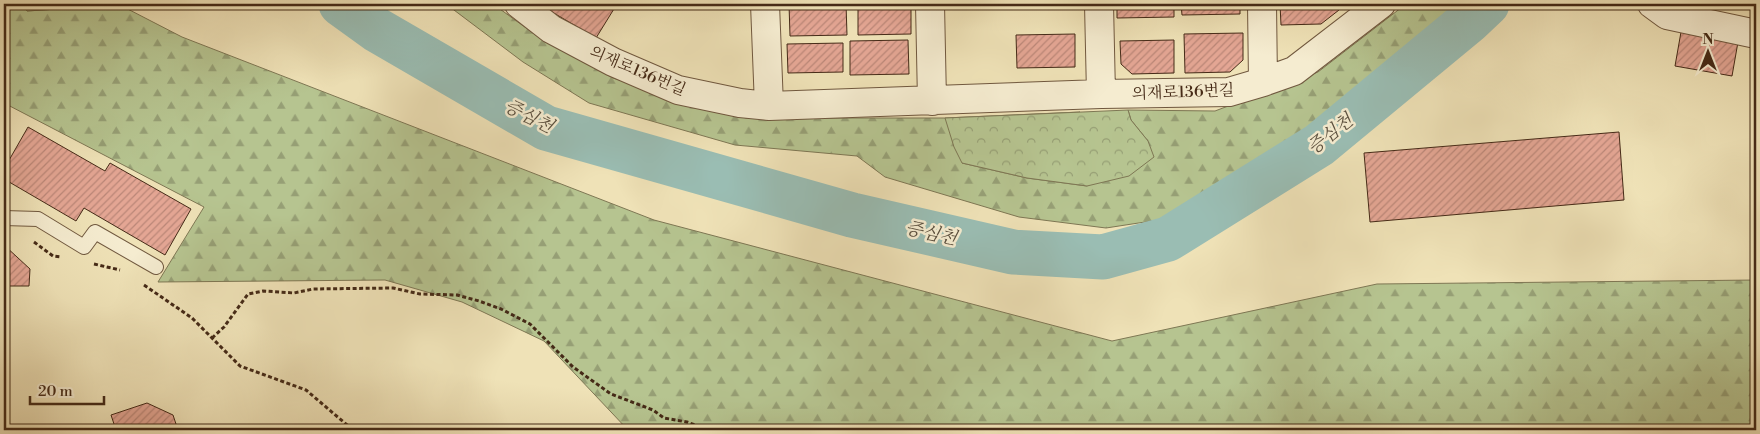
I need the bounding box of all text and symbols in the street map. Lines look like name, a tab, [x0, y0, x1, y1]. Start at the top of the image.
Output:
north arrow	[1682, 28, 1732, 78]
text: N	[1702, 31, 1714, 49]
street label: 의재로136번길	[586, 42, 689, 100]
street label: 의재로136번길	[1131, 80, 1235, 104]
water label: 증심천	[500, 94, 559, 139]
water label: 증심천	[1303, 108, 1359, 160]
water label: 증심천	[903, 216, 960, 251]
scale bar	[30, 374, 104, 406]
text: 20 m	[38, 382, 73, 401]

